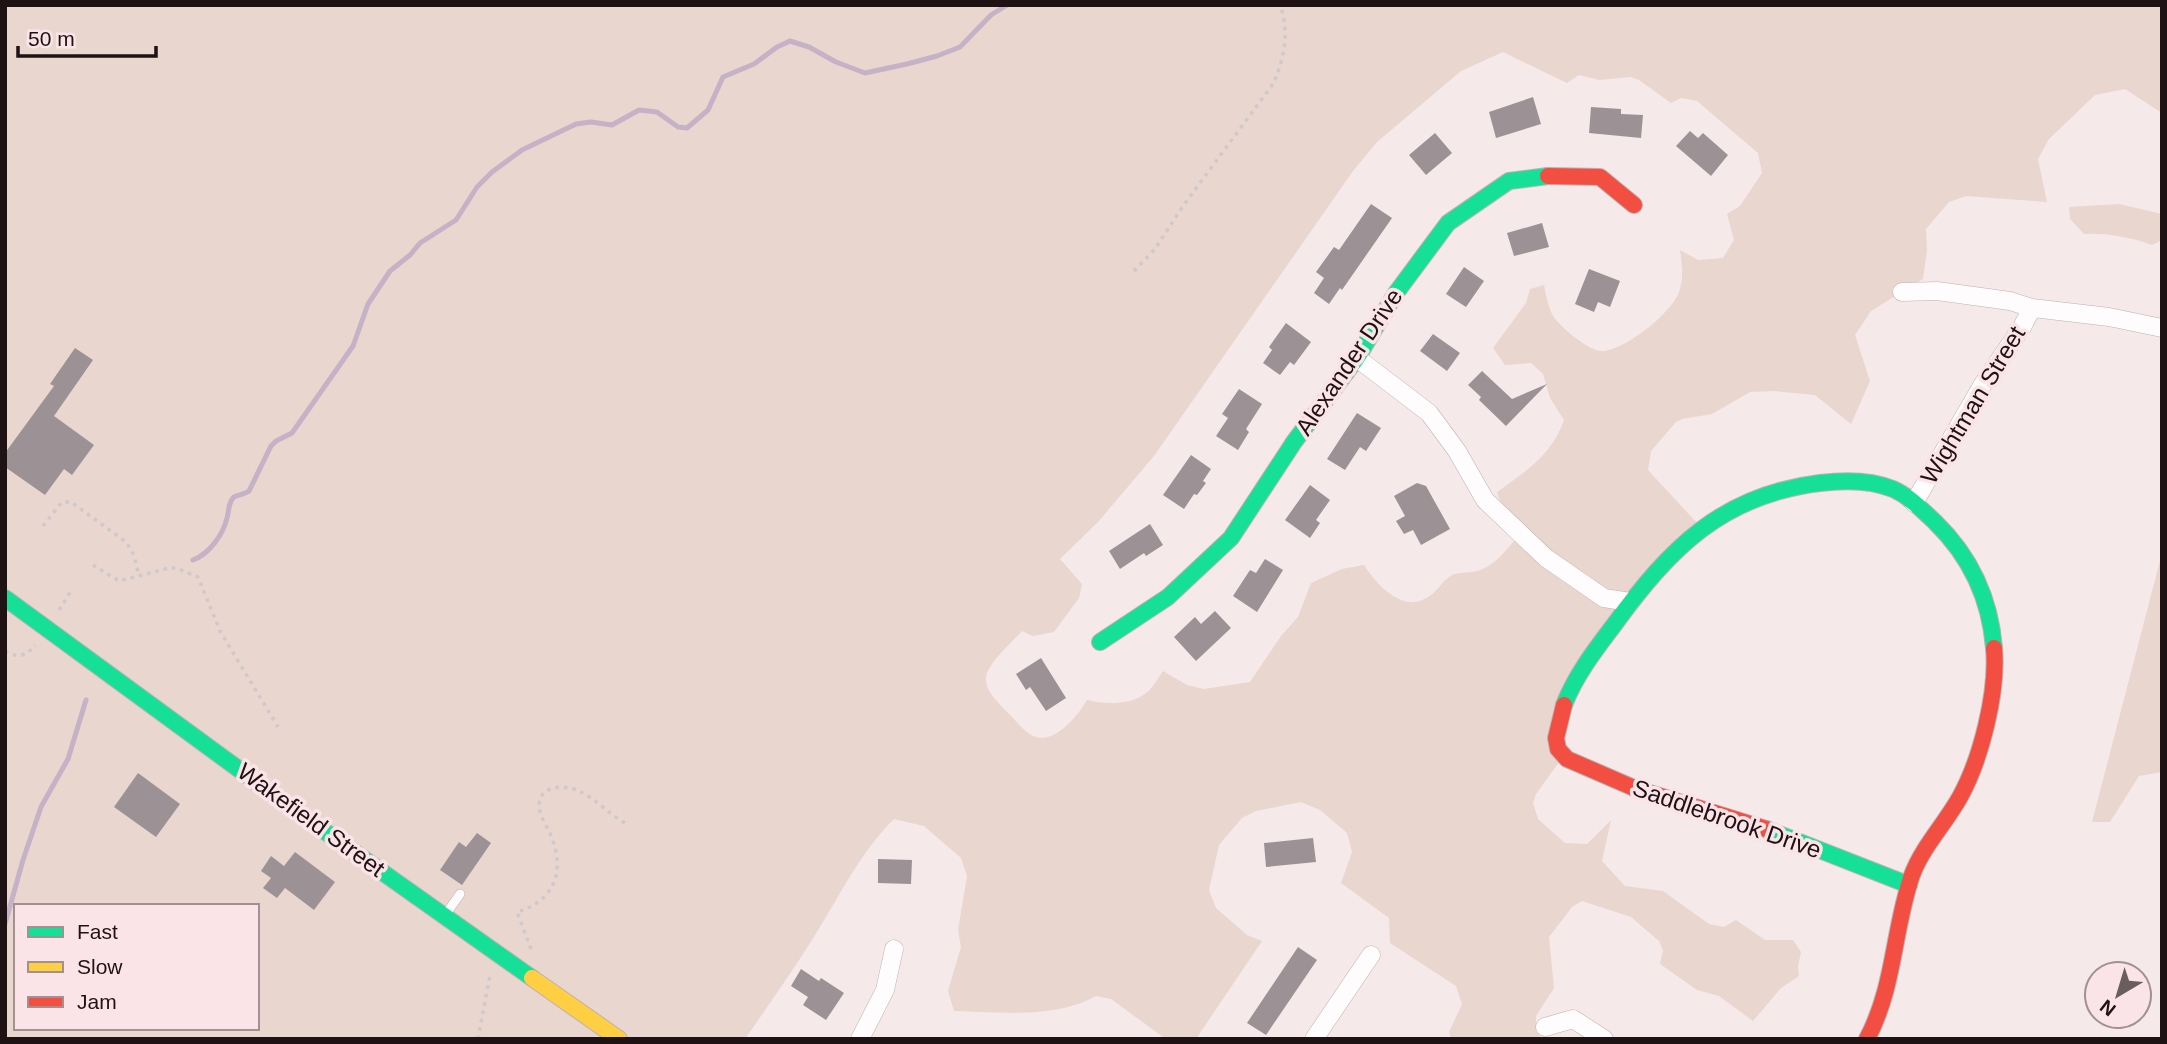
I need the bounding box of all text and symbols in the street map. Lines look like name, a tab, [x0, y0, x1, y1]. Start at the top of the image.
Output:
scale bar	[18, 14, 156, 58]
text: 50 m	[28, 27, 75, 50]
street label: Alexander Drive	[1290, 283, 1408, 440]
street label: Wightman Street	[1915, 321, 2030, 488]
street label: Wakefield Street	[232, 757, 390, 882]
street label: Saddlebrook Drive	[1629, 774, 1825, 863]
legend	[14, 904, 259, 1030]
text: Fast	[77, 920, 118, 943]
text: Slow	[77, 955, 123, 978]
north arrow	[2083, 960, 2153, 1030]
text: Jam	[77, 990, 117, 1013]
text: N	[2096, 996, 2120, 1021]

